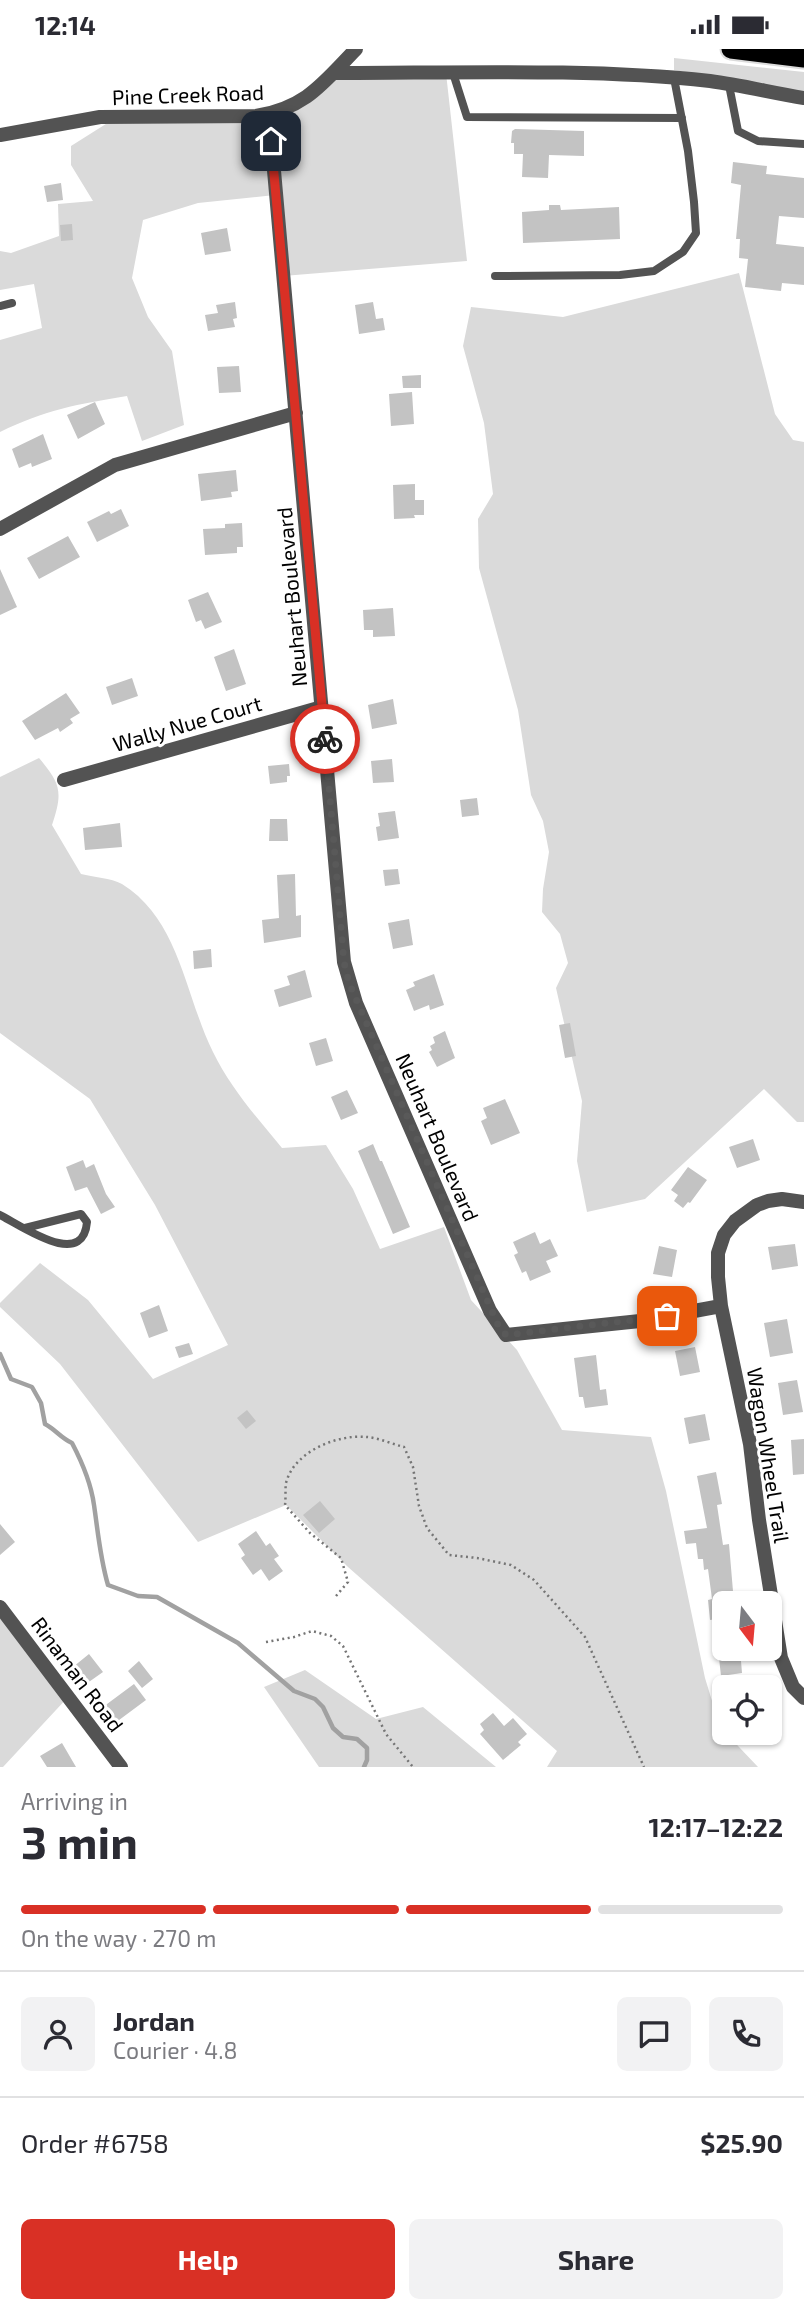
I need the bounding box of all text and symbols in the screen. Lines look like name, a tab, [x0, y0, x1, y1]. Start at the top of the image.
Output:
text: 12:14	[35, 9, 96, 40]
street label: Pine Creek Road	[112, 79, 264, 109]
pin	[241, 111, 301, 171]
icon: home	[252, 122, 290, 160]
street label: Neuhart Boulevard	[271, 506, 311, 688]
street label: Wally Nue Court	[110, 690, 264, 756]
courier	[290, 704, 360, 774]
icon: bike	[306, 720, 344, 758]
street label: Neuhart Boulevard	[391, 1049, 485, 1225]
pin	[637, 1286, 697, 1346]
icon: bag	[648, 1297, 686, 1335]
street label: Wagon Wheel Trail	[743, 1365, 795, 1545]
north arrow	[712, 1591, 782, 1661]
map controls	[712, 1591, 782, 1745]
street label: Rinaman Road	[27, 1612, 129, 1736]
button: locate	[712, 1675, 782, 1745]
text: Arriving in	[21, 1787, 128, 1815]
text: 12:17–12:22	[649, 1811, 783, 1842]
text: 3 min	[21, 1813, 138, 1868]
text: On the way · 270 m	[21, 1924, 216, 1952]
button: person	[21, 1997, 95, 2071]
button: chat	[617, 1997, 691, 2071]
button: phone	[709, 1997, 783, 2071]
text: Jordan	[113, 2005, 195, 2036]
text: Courier · 4.8	[113, 2036, 237, 2064]
text: Order #6758	[21, 2127, 169, 2158]
text: $25.90	[700, 2127, 783, 2158]
button: Help	[21, 2219, 395, 2299]
button: Share	[409, 2219, 783, 2299]

